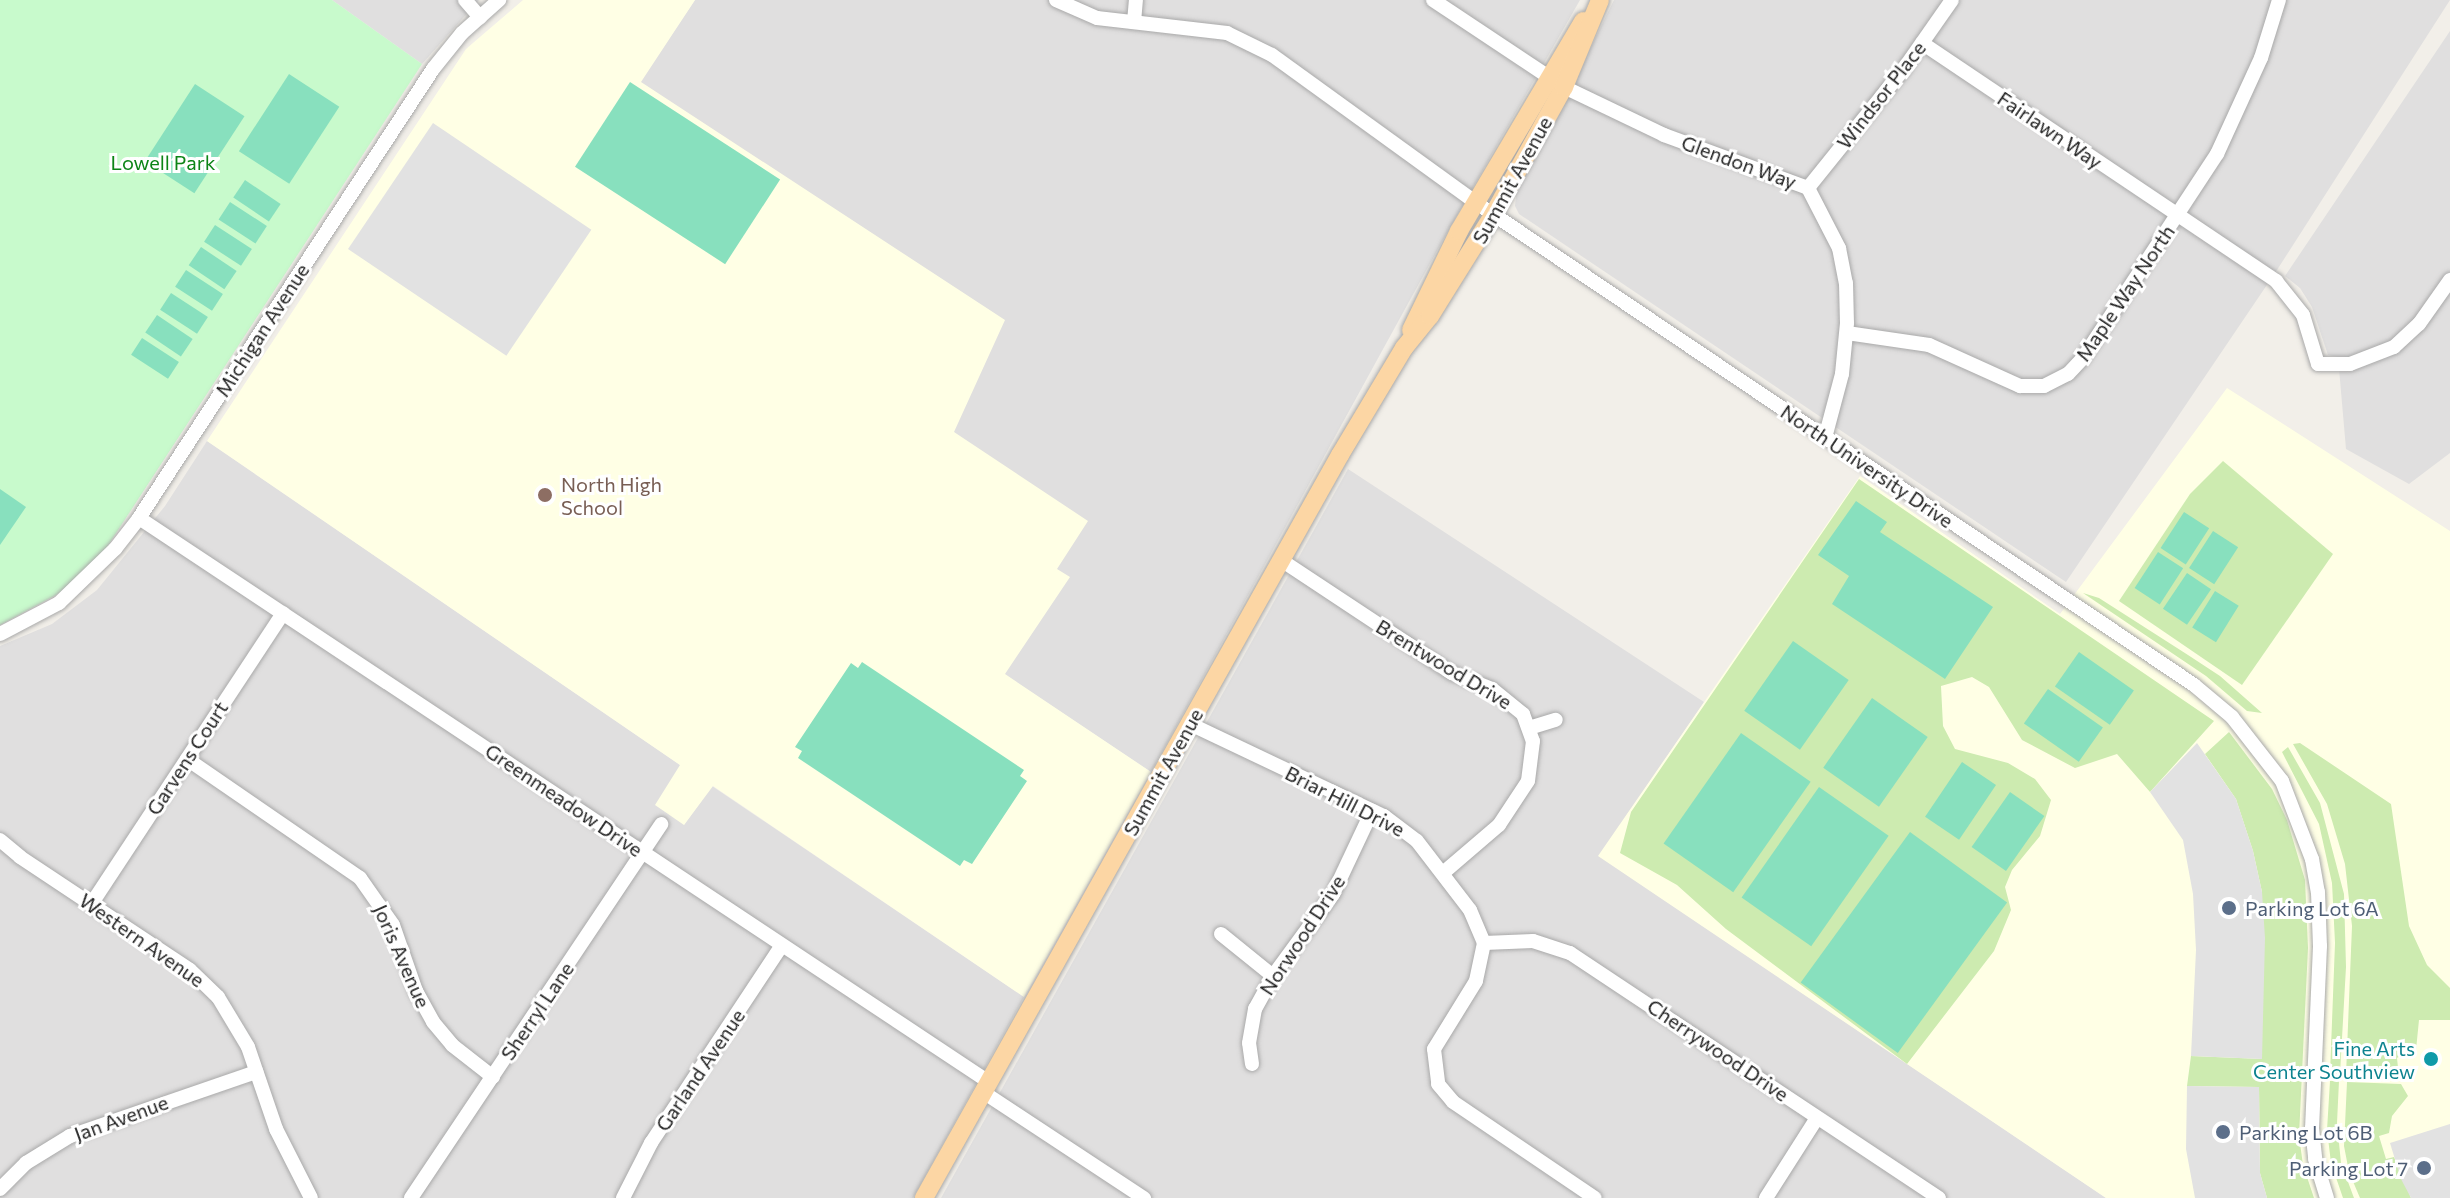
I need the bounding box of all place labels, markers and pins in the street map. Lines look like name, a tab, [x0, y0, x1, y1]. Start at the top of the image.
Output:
place label: North High School	[561, 472, 662, 519]
marker: North High School	[536, 486, 554, 504]
place label: Parking Lot 6A	[2245, 896, 2379, 920]
marker: Parking Lot 6A	[2220, 899, 2238, 917]
place label: Fine Arts Center Southview	[2253, 1036, 2415, 1083]
marker: Fine Arts Center Southview	[2422, 1050, 2440, 1068]
place label: Parking Lot 6B	[2239, 1120, 2372, 1144]
marker: Parking Lot 6B	[2214, 1123, 2232, 1141]
place label: Parking Lot 7	[2289, 1156, 2408, 1180]
marker: Parking Lot 7	[2415, 1159, 2433, 1177]

